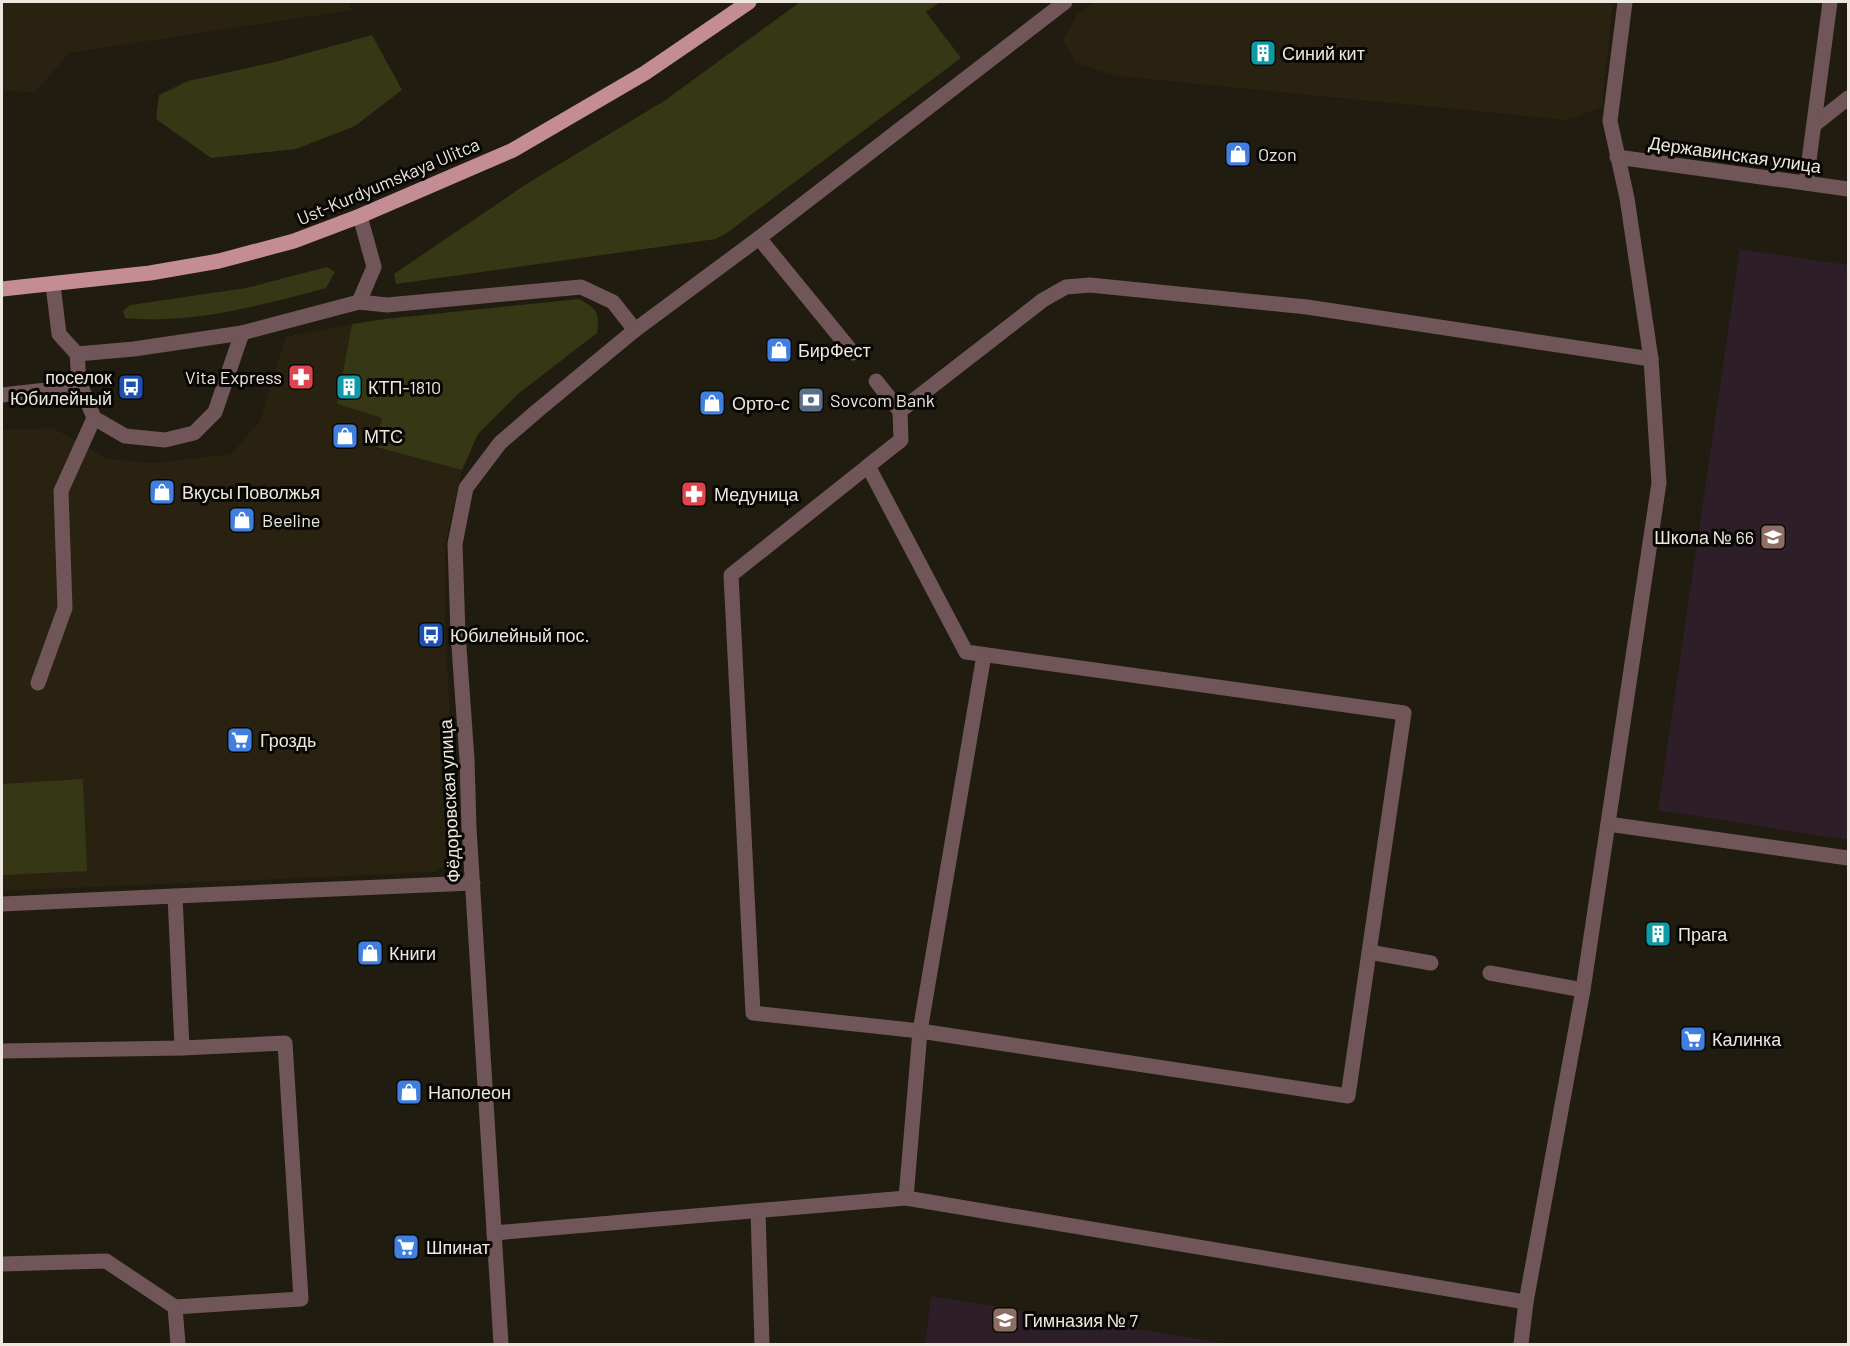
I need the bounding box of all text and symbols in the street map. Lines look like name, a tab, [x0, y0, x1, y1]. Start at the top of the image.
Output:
building icon: Синий кит	[1248, 38, 1278, 68]
place label: Синий кит	[1282, 42, 1365, 64]
street label: Державинская улица	[1647, 131, 1824, 177]
street label: Ust-Kurdyumskaya Ulitca	[293, 133, 483, 229]
shop icon: Ozon	[1223, 139, 1253, 169]
place label: Ozon	[1258, 143, 1297, 165]
shop icon: БирФест	[764, 335, 794, 365]
place label: БирФест	[798, 339, 871, 361]
pharmacy icon: Vita Express	[286, 362, 316, 392]
place label: поселок Юбилейный	[10, 366, 112, 409]
place label: Vita Express	[185, 366, 282, 388]
bus stop icon: поселок Юбилейный	[116, 372, 146, 402]
building icon: КТП-1810	[334, 372, 364, 402]
place label: КТП-1810	[368, 376, 441, 398]
bank icon: Sovcom Bank	[796, 385, 826, 415]
shop icon: Орто-с	[697, 388, 727, 418]
place label: Sovcom Bank	[830, 389, 935, 411]
place label: Орто-с	[732, 392, 790, 414]
shop icon: МТС	[330, 421, 360, 451]
place label: МТС	[364, 425, 403, 447]
shop icon: Вкусы Поволжья	[147, 477, 177, 507]
pharmacy icon: Медуница	[679, 479, 709, 509]
place label: Вкусы Поволжья	[182, 481, 320, 503]
place label: Медуница	[714, 483, 800, 505]
shop icon: Beeline	[227, 505, 257, 535]
place label: Beeline	[262, 509, 320, 531]
school or university icon: Школа № 66	[1758, 522, 1788, 552]
place label: Школа № 66	[1654, 526, 1754, 548]
bus stop icon: Юбилейный пос.	[416, 620, 446, 650]
place label: Юбилейный пос.	[450, 624, 589, 646]
street label: Фёдоровская улица	[434, 718, 464, 883]
supermarket icon: Гроздь	[225, 725, 255, 755]
place label: Гроздь	[260, 729, 316, 751]
building icon: Прага	[1643, 919, 1673, 949]
place label: Прага	[1678, 923, 1728, 945]
shop icon: Книги	[355, 938, 385, 968]
place label: Книги	[389, 942, 436, 964]
supermarket icon: Калинка	[1678, 1024, 1708, 1054]
place label: Калинка	[1712, 1028, 1782, 1050]
shop icon: Наполеон	[394, 1077, 424, 1107]
place label: Наполеон	[428, 1081, 511, 1103]
supermarket icon: Шпинат	[391, 1232, 421, 1262]
place label: Шпинат	[426, 1236, 490, 1258]
school or university icon: Гимназия № 7	[990, 1305, 1020, 1335]
place label: Гимназия № 7	[1024, 1309, 1138, 1331]

